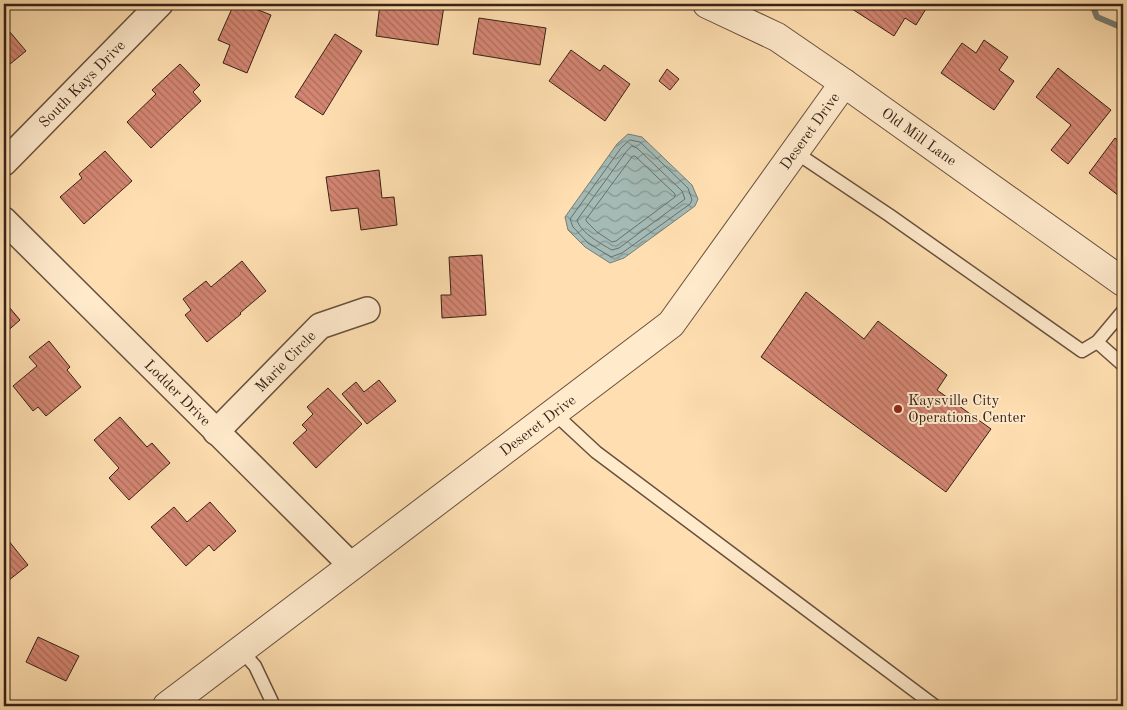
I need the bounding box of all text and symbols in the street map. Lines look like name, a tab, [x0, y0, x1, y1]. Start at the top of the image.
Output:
street label: South Kays Drive	[37, 38, 129, 131]
street label: Deseret Drive	[778, 91, 843, 173]
street label: Old Mill Lane	[878, 106, 959, 170]
street label: Marie Circle	[253, 329, 320, 396]
street label: Lodder Drive	[141, 358, 213, 430]
street label: Deseret Drive	[498, 393, 579, 460]
place label: Kaysville City Operations Center	[908, 394, 1026, 426]
marker: Kaysville City Operations Center	[892, 403, 904, 415]

